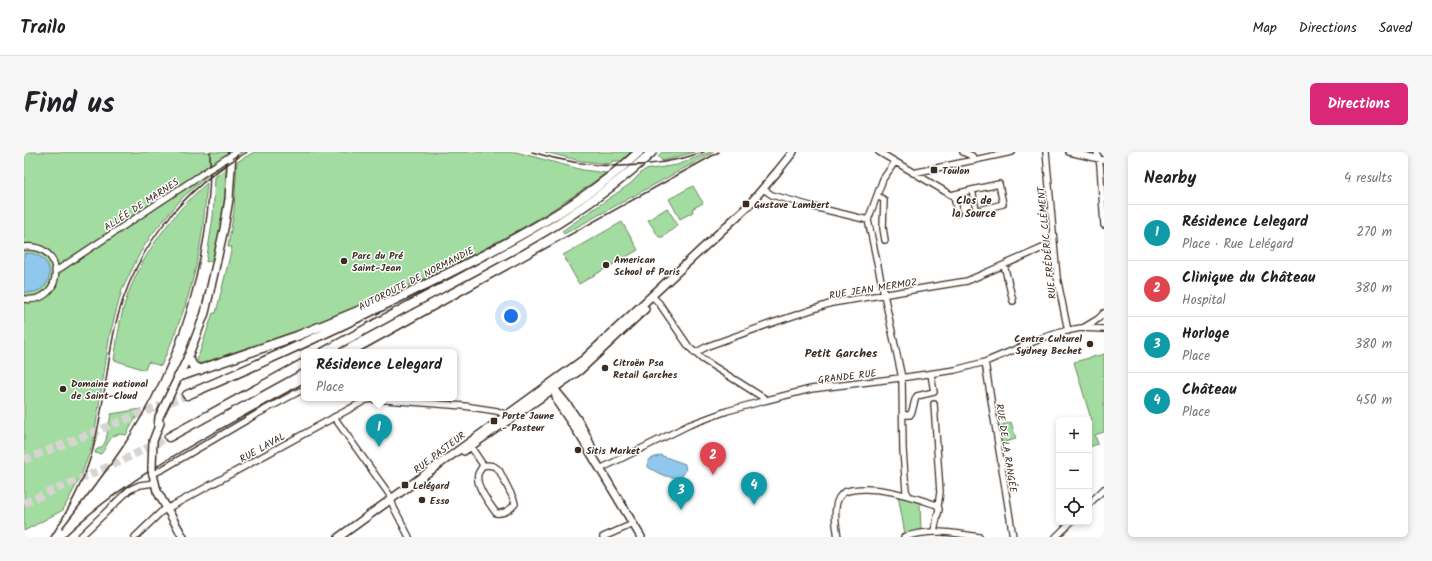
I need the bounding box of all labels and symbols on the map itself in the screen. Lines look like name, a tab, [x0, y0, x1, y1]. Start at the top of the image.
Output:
place label: Toulon	[942, 163, 970, 179]
marker: Toulon	[929, 165, 939, 175]
street label: ALLÉE DE MARNES	[101, 174, 183, 235]
street label: RUE FRÉDÉRIC CLÉMENT	[1033, 184, 1061, 300]
district label: Clos de la Source	[952, 192, 997, 223]
place label: Gustave Lambert	[754, 197, 830, 213]
marker: Gustave Lambert	[741, 199, 751, 209]
street label: AUTOROUTE DE NORMANDIE	[356, 242, 478, 315]
place label: Parc du Pré Saint-Jean	[352, 248, 403, 276]
place label: American School of Paris	[614, 252, 680, 280]
marker: Parc du Pré Saint-Jean	[339, 256, 349, 266]
marker: American School of Paris	[601, 260, 611, 270]
street label: RUE JEAN MERMOZ	[828, 274, 918, 304]
your location	[501, 306, 521, 326]
place label: Centre Culturel Sydney Bechet	[1014, 331, 1082, 359]
marker: Centre Culturel Sydney Bechet	[1085, 339, 1095, 349]
district label: Petit Garches	[805, 344, 878, 363]
place label: Citroën Psa Retail Garches	[613, 355, 678, 383]
marker: Citroën Psa Retail Garches	[600, 363, 610, 373]
street label: GRANDE RUE	[817, 365, 878, 389]
place label: Domaine national de Saint-Cloud	[71, 376, 148, 404]
marker: Domaine national de Saint-Cloud	[58, 384, 68, 394]
street label: RUE DE LA RANGÉE	[991, 402, 1021, 495]
place label: Porte Jaune - Pasteur	[502, 408, 554, 436]
pin: 1	[366, 414, 392, 447]
marker: Porte Jaune - Pasteur	[489, 416, 499, 426]
street label: RUE PASTEUR	[410, 428, 469, 478]
street label: RUE LAVAL	[237, 429, 288, 467]
pin: 2	[700, 442, 726, 475]
place label: Sitis Market	[586, 443, 641, 459]
marker: Sitis Market	[573, 445, 583, 455]
pin: 4	[741, 472, 767, 505]
pin: 3	[668, 477, 694, 510]
place label: Lelégard	[413, 478, 450, 494]
marker: Lelégard	[400, 480, 410, 490]
place label: Esso	[430, 493, 450, 509]
marker: Esso	[417, 495, 427, 505]

